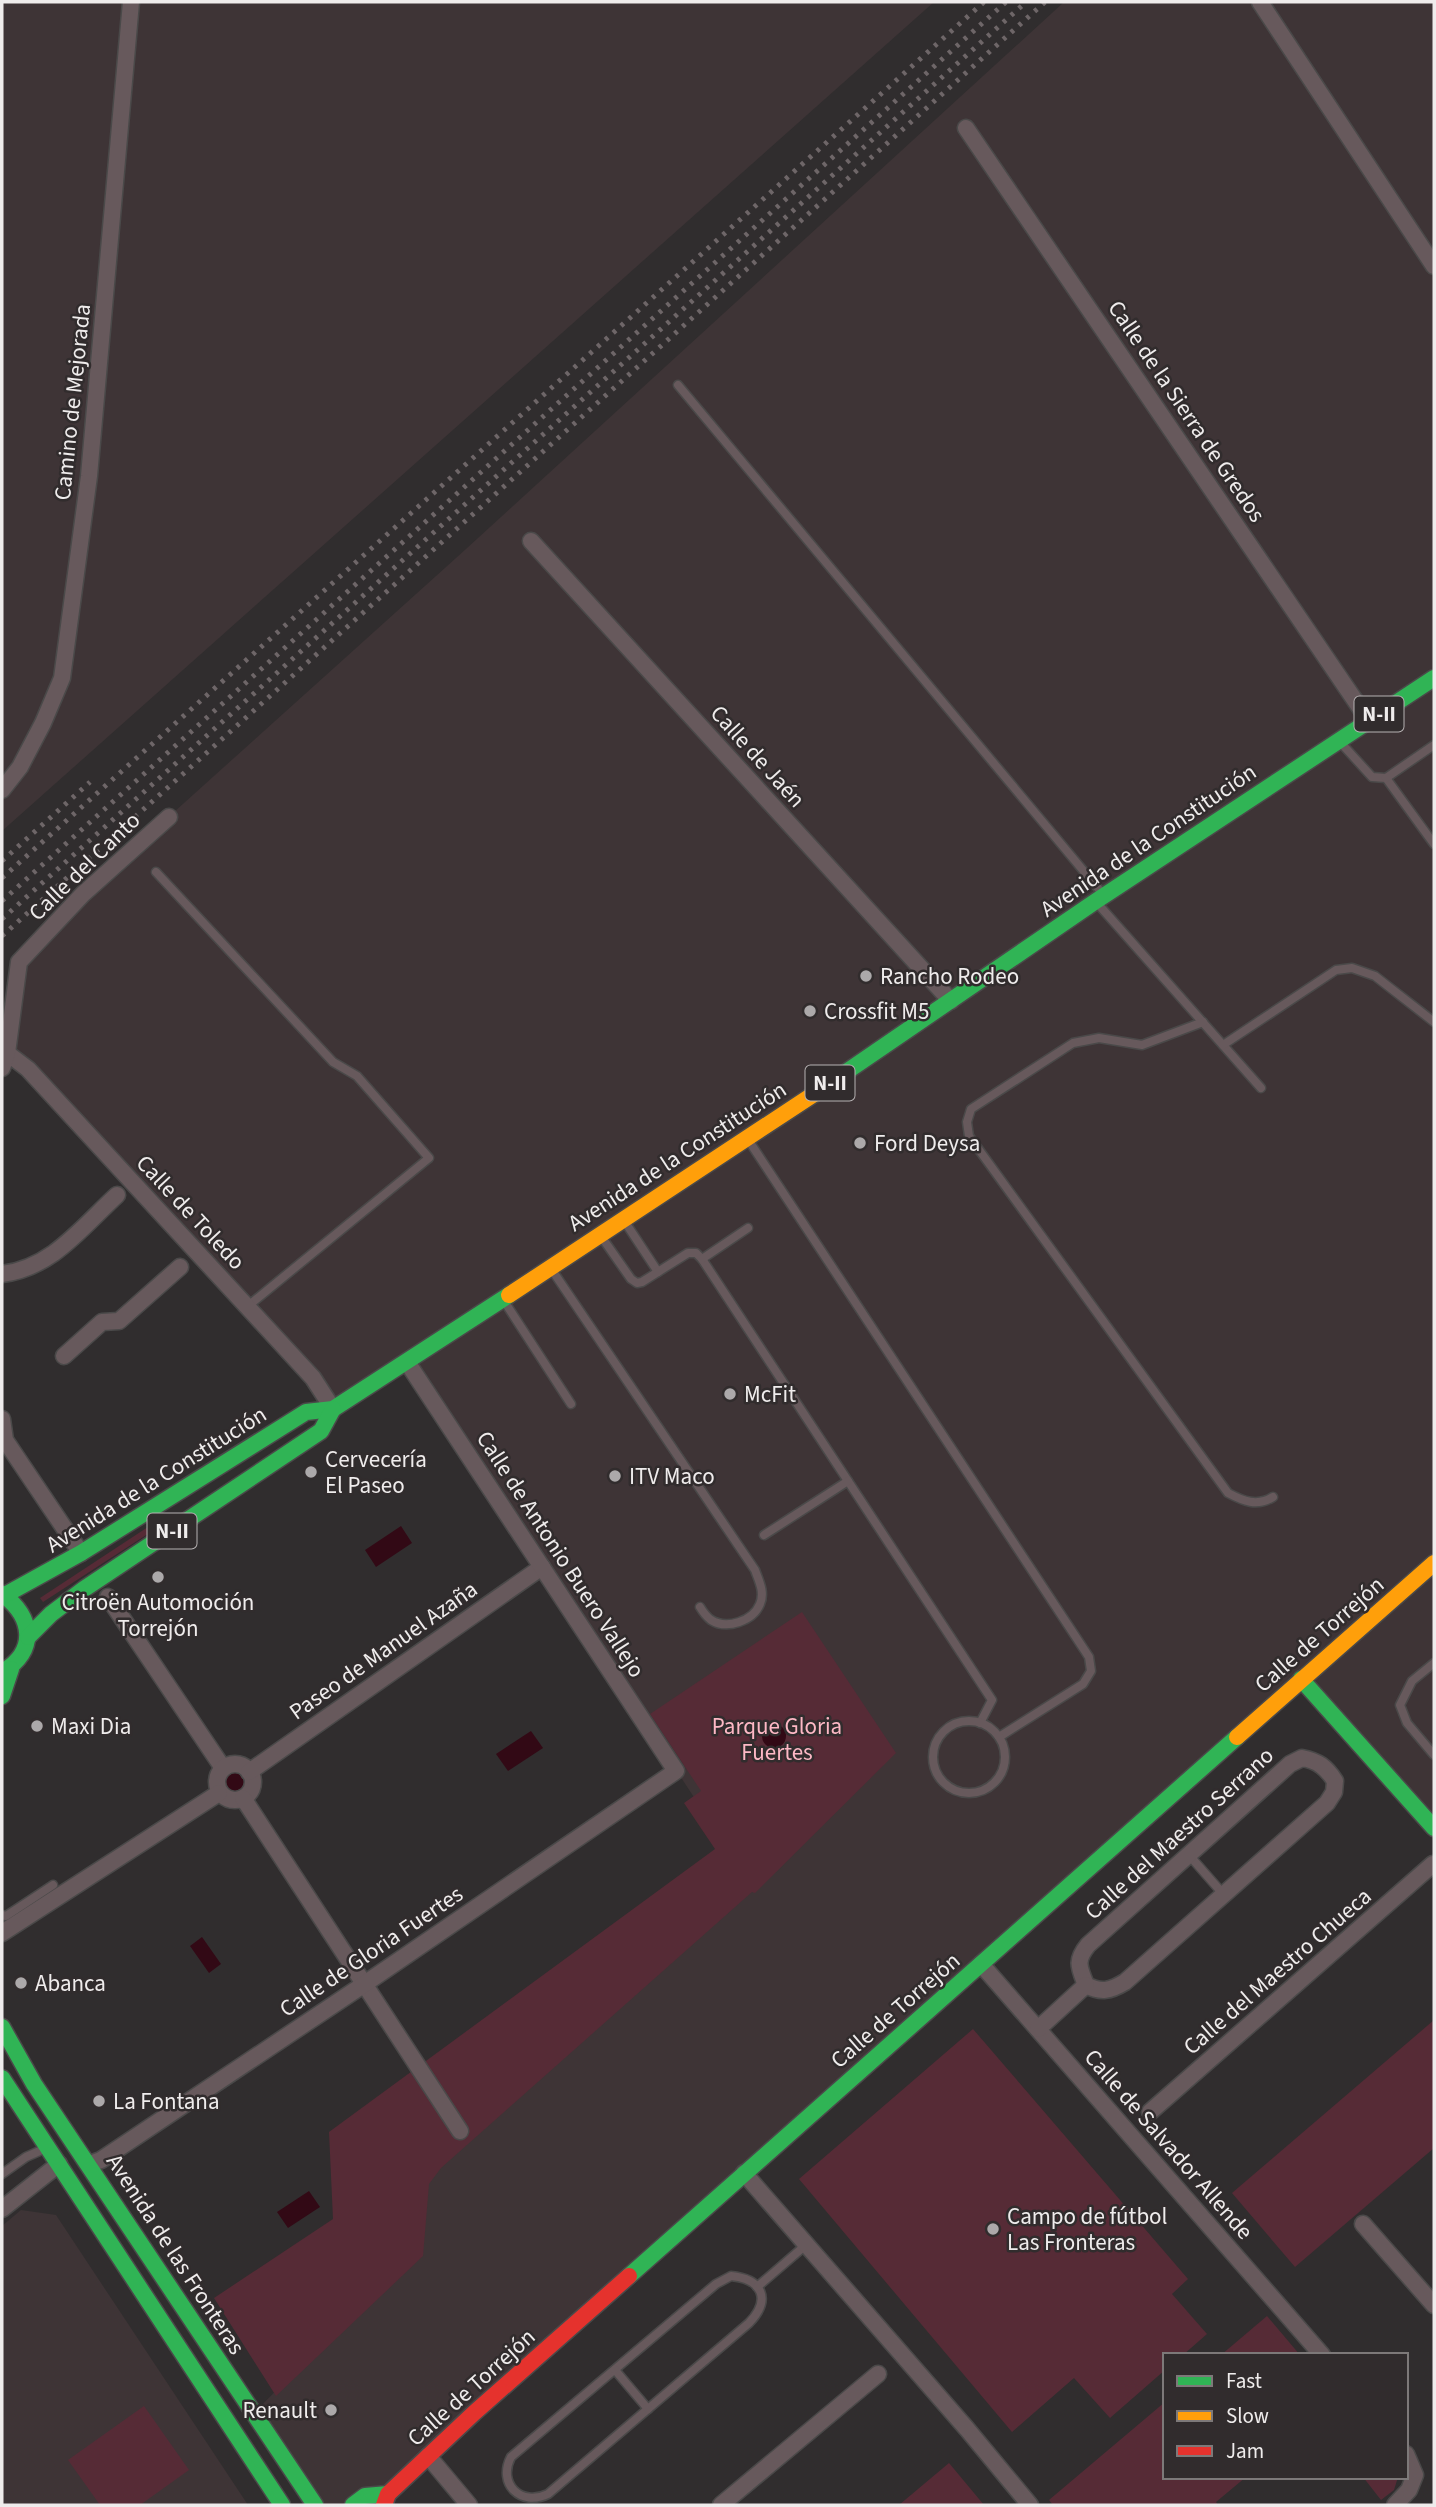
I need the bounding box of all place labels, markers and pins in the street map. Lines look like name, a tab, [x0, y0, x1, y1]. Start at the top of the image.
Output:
place label: Rancho Rodeo	[880, 960, 1019, 993]
marker: Rancho Rodeo	[858, 968, 874, 984]
place label: Crossfit M5	[824, 995, 929, 1028]
marker: Crossfit M5	[802, 1003, 818, 1019]
place label: Ford Deysa	[874, 1127, 980, 1160]
marker: Ford Deysa	[852, 1135, 868, 1151]
place label: McFit	[744, 1378, 796, 1411]
marker: McFit	[722, 1386, 738, 1402]
place label: Cervecería El Paseo	[325, 1443, 427, 1502]
place label: ITV Maco	[629, 1460, 715, 1493]
marker: Cervecería El Paseo	[303, 1464, 319, 1480]
marker: ITV Maco	[607, 1468, 623, 1484]
marker: Citroën Automoción Torrejón	[150, 1569, 166, 1585]
place label: Citroën Automoción Torrejón	[62, 1586, 254, 1645]
place label: Maxi Dia	[51, 1710, 131, 1743]
marker: Maxi Dia	[29, 1718, 45, 1734]
place label: Abanca	[35, 1967, 106, 2000]
marker: Abanca	[13, 1975, 29, 1991]
place label: La Fontana	[113, 2085, 220, 2118]
marker: La Fontana	[91, 2093, 107, 2109]
place label: Campo de fútbol Las Fronteras	[1007, 2200, 1167, 2259]
marker: Campo de fútbol Las Fronteras	[985, 2221, 1001, 2237]
place label: Renault	[242, 2394, 317, 2427]
marker: Renault	[323, 2402, 339, 2418]

